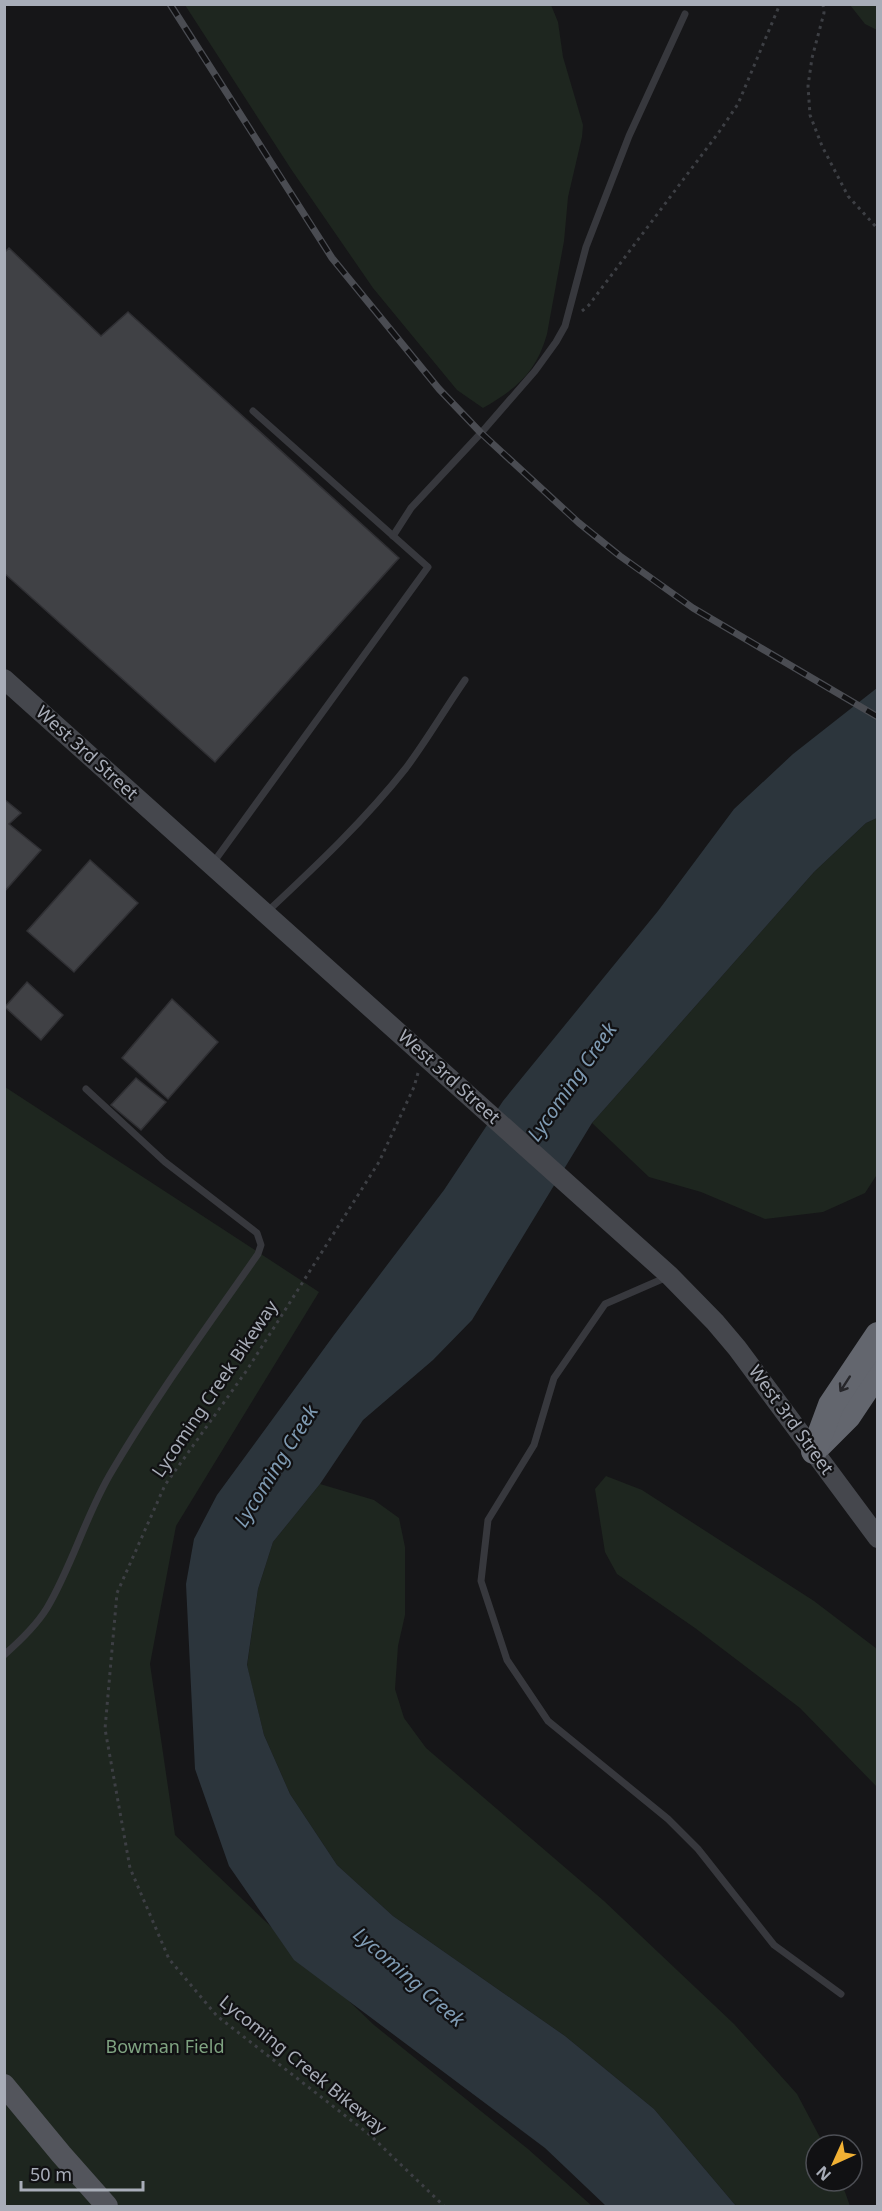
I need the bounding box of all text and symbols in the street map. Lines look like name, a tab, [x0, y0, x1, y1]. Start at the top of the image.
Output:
street label: West 3rd Street	[31, 700, 144, 805]
water label: Lycoming Creek	[521, 1016, 623, 1147]
street label: West 3rd Street	[393, 1024, 506, 1129]
street label: Lycoming Creek Bikeway	[148, 1296, 282, 1482]
street label: West 3rd Street	[744, 1360, 840, 1479]
one-way arrow	[839, 1375, 851, 1392]
water label: Lycoming Creek	[229, 1401, 323, 1531]
water label: Lycoming Creek	[348, 1921, 472, 2033]
street label: Lycoming Creek Bikeway	[215, 1989, 393, 2140]
park label: Bowman Field	[106, 2034, 224, 2058]
north arrow	[804, 2133, 864, 2193]
scale bar	[21, 2154, 142, 2192]
text: N	[811, 2161, 836, 2186]
text: 50 m	[30, 2162, 72, 2186]

